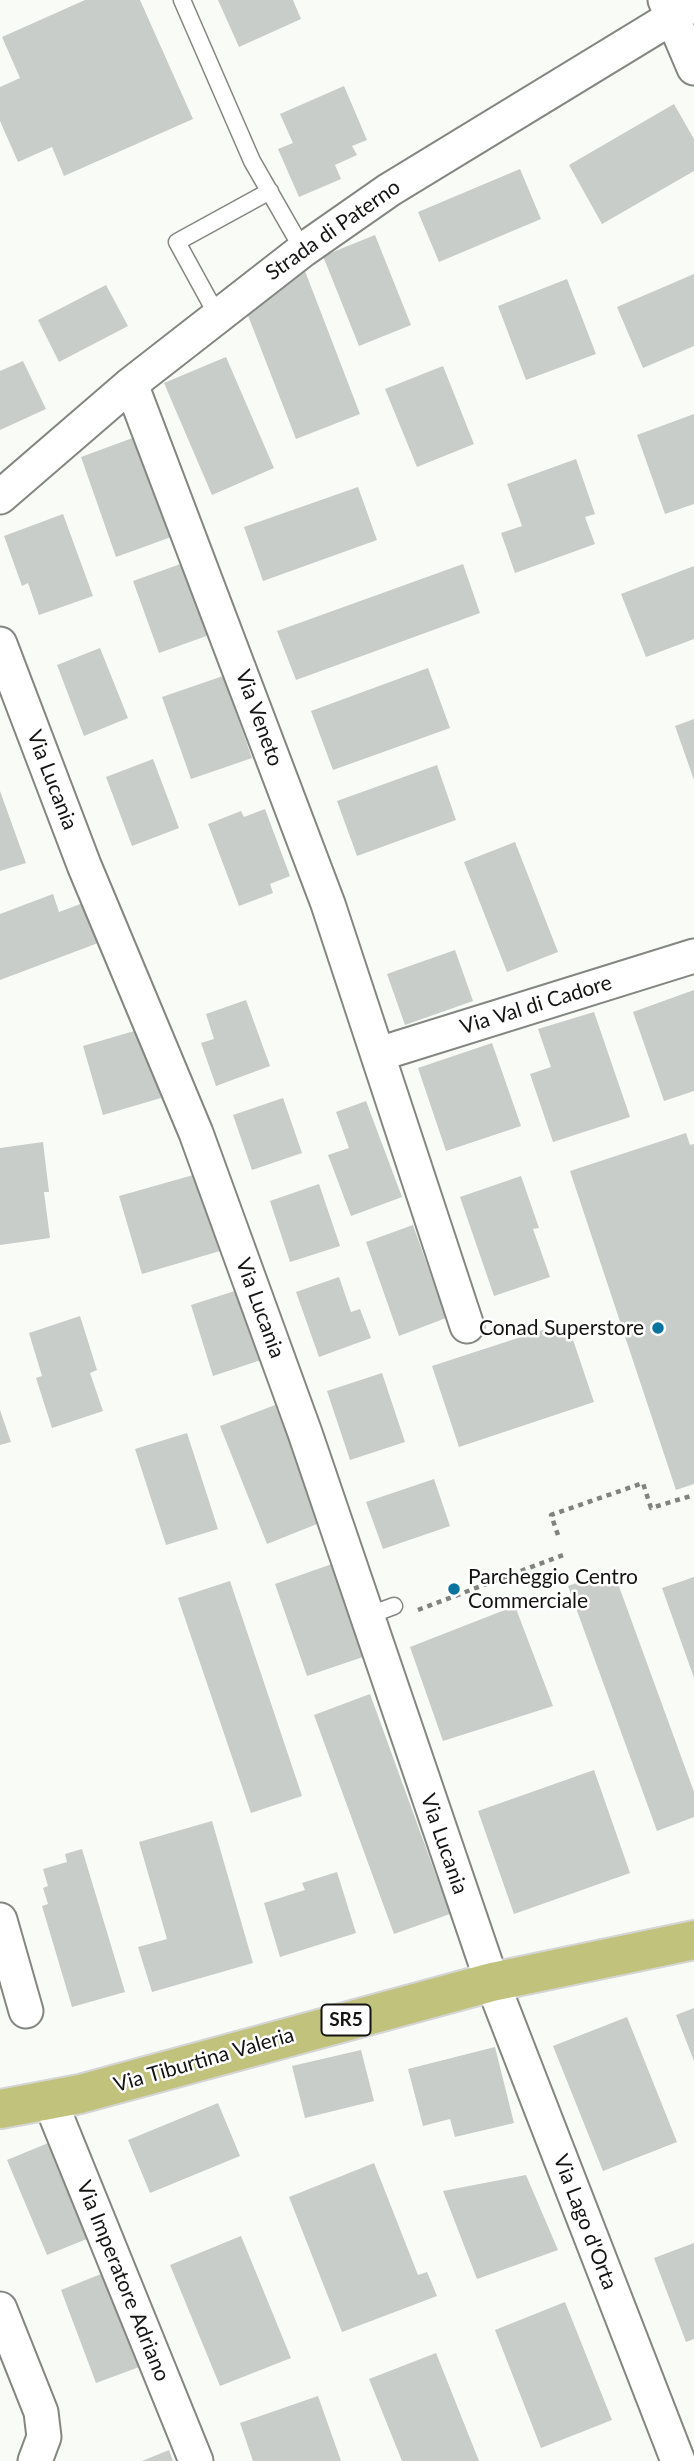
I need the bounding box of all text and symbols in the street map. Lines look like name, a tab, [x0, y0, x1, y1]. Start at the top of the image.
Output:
street label: Strada di Paterno	[261, 174, 405, 286]
street label: Via Veneto	[230, 666, 288, 770]
street label: Via Lucania	[21, 727, 83, 833]
street label: Via Val di Cadore	[457, 970, 615, 1040]
street label: Via Lucania	[230, 1255, 290, 1361]
place label: Conad Superstore	[479, 1315, 644, 1341]
marker: Conad Superstore	[650, 1320, 666, 1336]
place label: Parcheggio Centro Commerciale	[468, 1564, 638, 1614]
marker: Parcheggio Centro Commerciale	[446, 1581, 462, 1597]
street label: Via Lucania	[415, 1790, 473, 1898]
road number: SR5	[322, 2004, 370, 2036]
street label: Via Tiburtina Valeria	[111, 2022, 297, 2098]
street label: Via Lago d'Orta	[548, 2151, 622, 2293]
street label: Via Imperatore Adriano	[71, 2177, 175, 2385]

